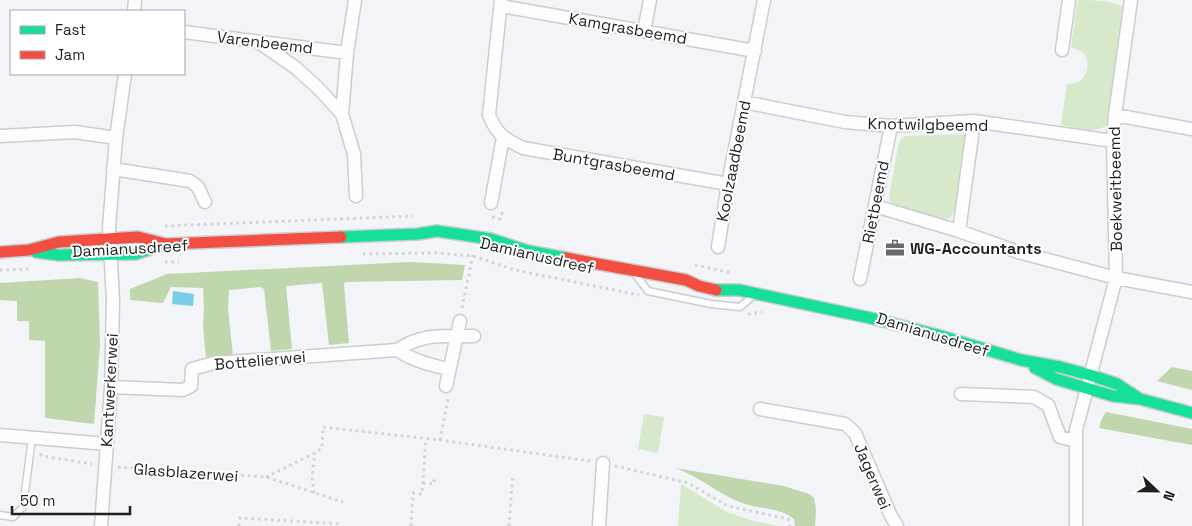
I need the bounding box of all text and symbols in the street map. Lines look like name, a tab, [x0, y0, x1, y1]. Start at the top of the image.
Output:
street label: Kamgrasbeemd	[567, 8, 689, 49]
legend	[10, 10, 185, 75]
text: Fast	[55, 20, 86, 39]
street label: Varenbeemd	[216, 26, 314, 59]
text: Jam	[55, 45, 85, 64]
street label: Koolzaadbeemd	[711, 99, 756, 224]
street label: Knotwilgbeemd	[867, 113, 989, 136]
street label: Boekweitbeemd	[1104, 126, 1127, 252]
street label: Buntgrasbeemd	[551, 143, 677, 186]
street label: Rietbeemd	[857, 159, 894, 245]
street label: Damianusdreef	[478, 232, 596, 279]
street label: Damianusdreef	[71, 235, 189, 262]
office icon: WG-Accountants	[884, 237, 906, 259]
place label: WG-Accountants	[910, 238, 1042, 259]
street label: Damianusdreef	[874, 307, 992, 362]
street label: Kantwerkerwei	[96, 333, 123, 447]
street label: Bottelierwei	[213, 346, 307, 375]
street label: Jagerwei	[849, 440, 896, 512]
street label: Glasblazerwei	[133, 458, 239, 487]
north arrow	[1132, 466, 1182, 516]
scale bar	[12, 484, 130, 516]
text: N	[1159, 488, 1179, 504]
text: 50 m	[20, 491, 55, 510]

